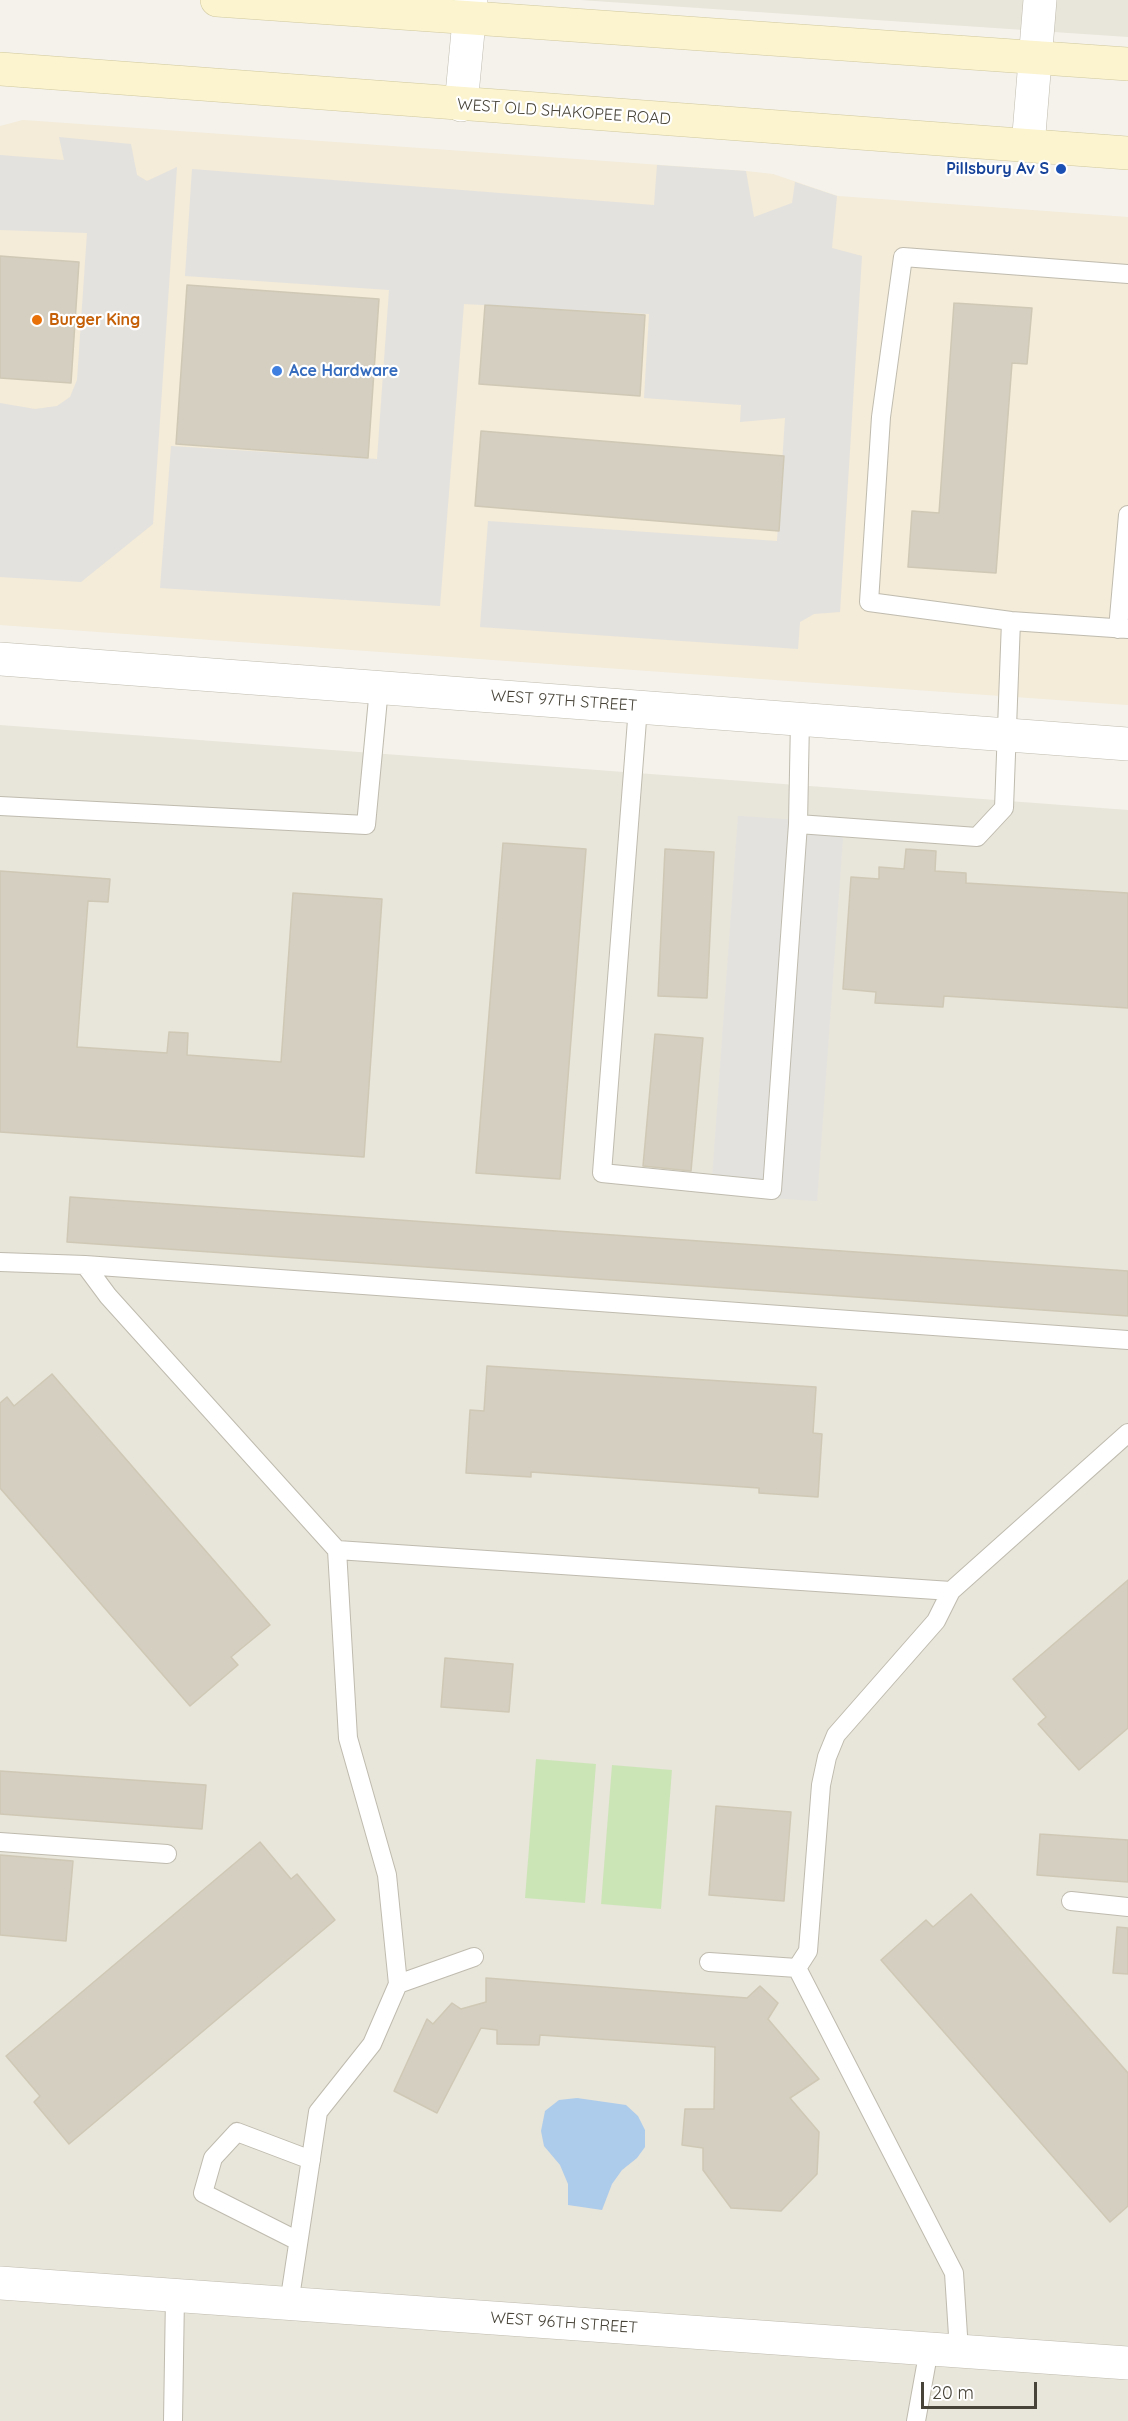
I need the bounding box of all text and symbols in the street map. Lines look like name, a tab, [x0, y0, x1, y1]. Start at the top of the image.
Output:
street label: WEST OLD SHAKOPEE ROAD	[456, 95, 672, 129]
place label: Pillsbury Av S	[946, 159, 1049, 179]
marker: Pillsbury Av S	[1054, 162, 1068, 176]
place label: Burger King	[49, 310, 140, 330]
marker: Burger King	[30, 313, 44, 327]
place label: Ace Hardware	[289, 361, 398, 381]
marker: Ace Hardware	[270, 364, 284, 378]
street label: WEST 97TH STREET	[490, 686, 638, 716]
street label: WEST 96TH STREET	[490, 2308, 638, 2338]
scale bar	[924, 2370, 1040, 2408]
text: 20 m	[932, 2381, 974, 2404]

